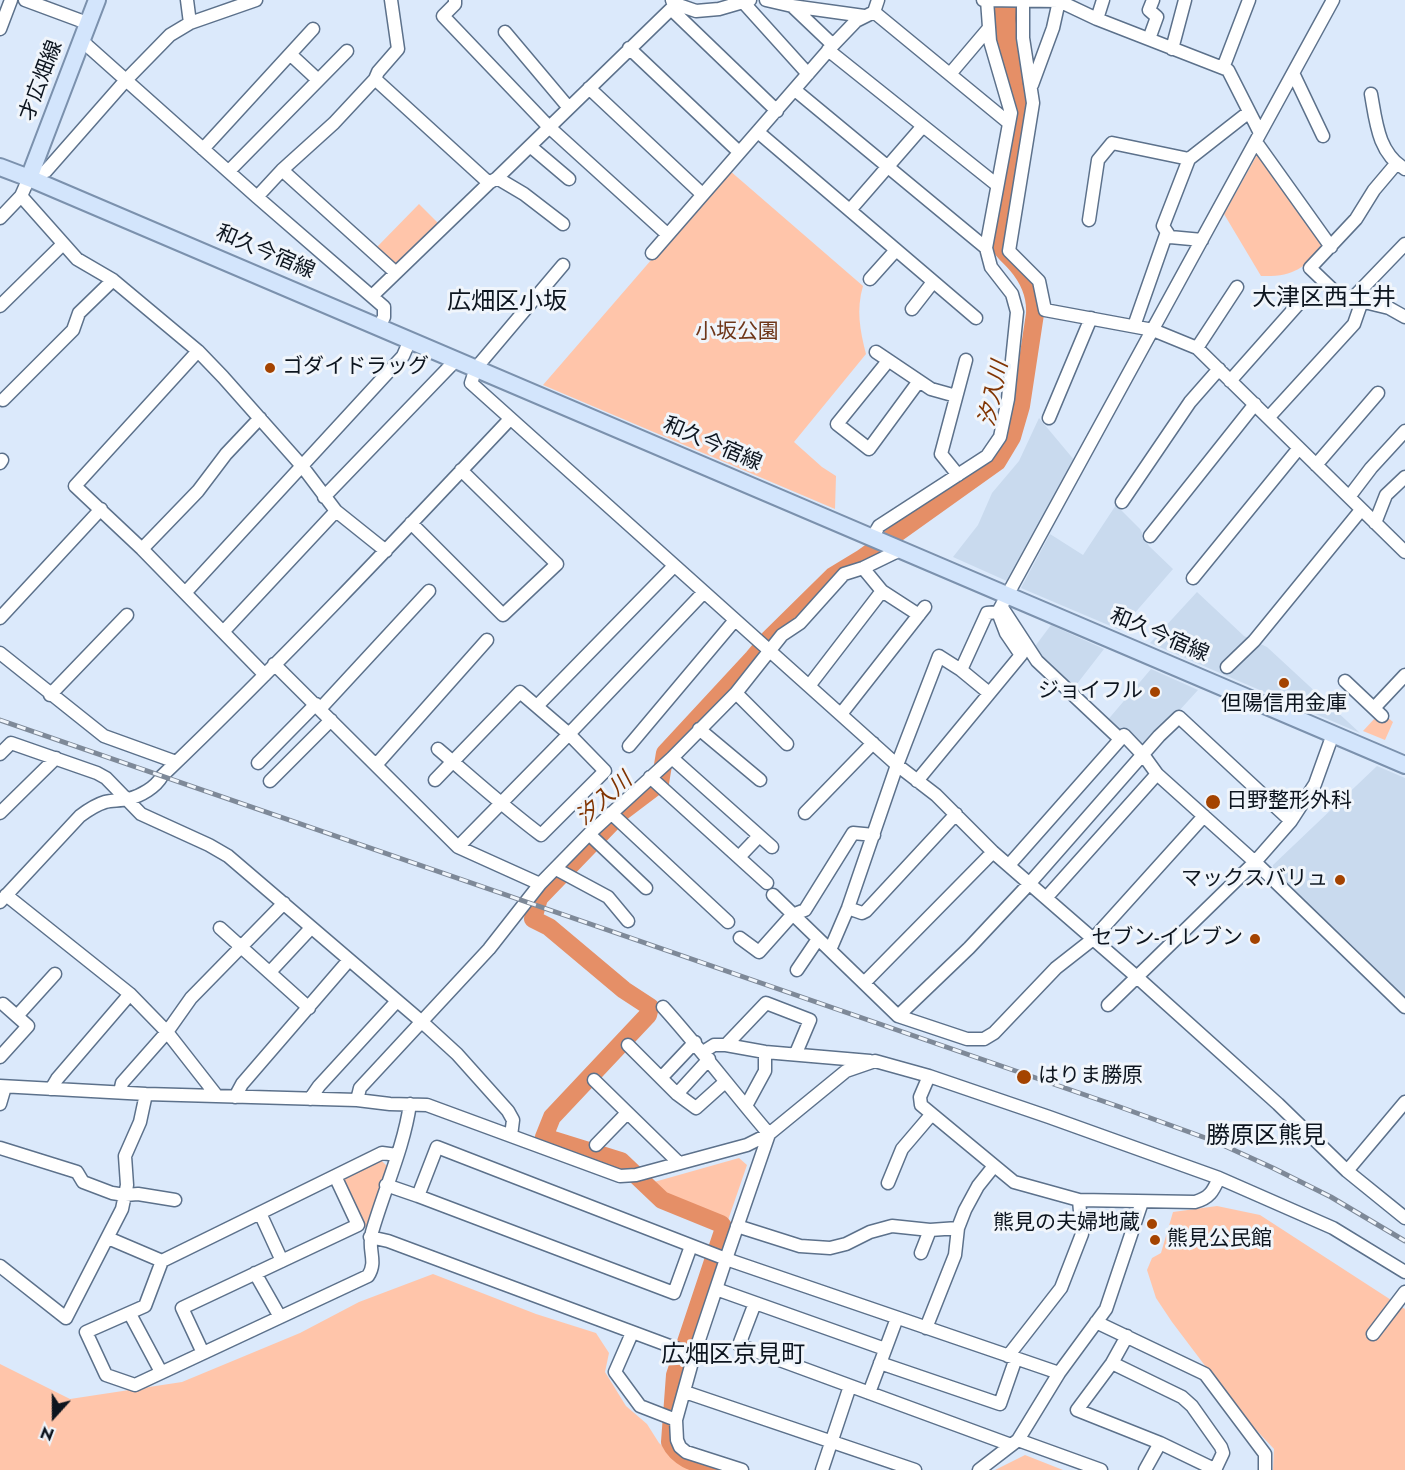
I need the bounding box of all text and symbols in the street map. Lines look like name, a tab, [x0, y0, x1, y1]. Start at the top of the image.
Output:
street label: 才広畑線	[15, 37, 69, 125]
street label: 和久今宿線	[212, 221, 318, 285]
district label: 大津区西土井	[1252, 285, 1396, 313]
district label: 広畑区小坂	[447, 289, 567, 317]
park label: 小坂公園	[695, 320, 779, 346]
place label: ゴダイドラッグ	[282, 355, 429, 381]
water label: 汐入川	[975, 359, 1015, 429]
marker: ゴダイドラッグ	[263, 361, 277, 375]
street label: 和久今宿線	[659, 413, 765, 477]
street label: 和久今宿線	[1106, 604, 1212, 668]
marker: 但陽信用金庫	[1277, 676, 1291, 690]
place label: ジョイフル	[1038, 679, 1143, 705]
marker: ジョイフル	[1148, 685, 1162, 699]
place label: 但陽信用金庫	[1221, 692, 1347, 718]
water label: 汐入川	[572, 768, 638, 832]
place label: 日野整形外科	[1226, 789, 1352, 815]
marker: 日野整形外科	[1204, 793, 1222, 811]
place label: マックスバリュ	[1181, 867, 1328, 893]
marker: マックスバリュ	[1333, 873, 1347, 887]
place label: セブン-イレブン	[1092, 926, 1243, 952]
marker: セブン-イレブン	[1248, 932, 1262, 946]
place label: はりま勝原	[1038, 1064, 1143, 1090]
marker: はりま勝原	[1015, 1068, 1033, 1086]
district label: 勝原区熊見	[1206, 1123, 1326, 1151]
place label: 熊見の夫婦地蔵	[993, 1211, 1140, 1237]
marker: 熊見の夫婦地蔵	[1145, 1217, 1159, 1231]
place label: 熊見公民館	[1167, 1227, 1272, 1253]
marker: 熊見公民館	[1148, 1233, 1162, 1247]
district label: 広畑区京見町	[661, 1342, 805, 1370]
north arrow	[24, 1386, 84, 1446]
text: N	[37, 1420, 57, 1446]

